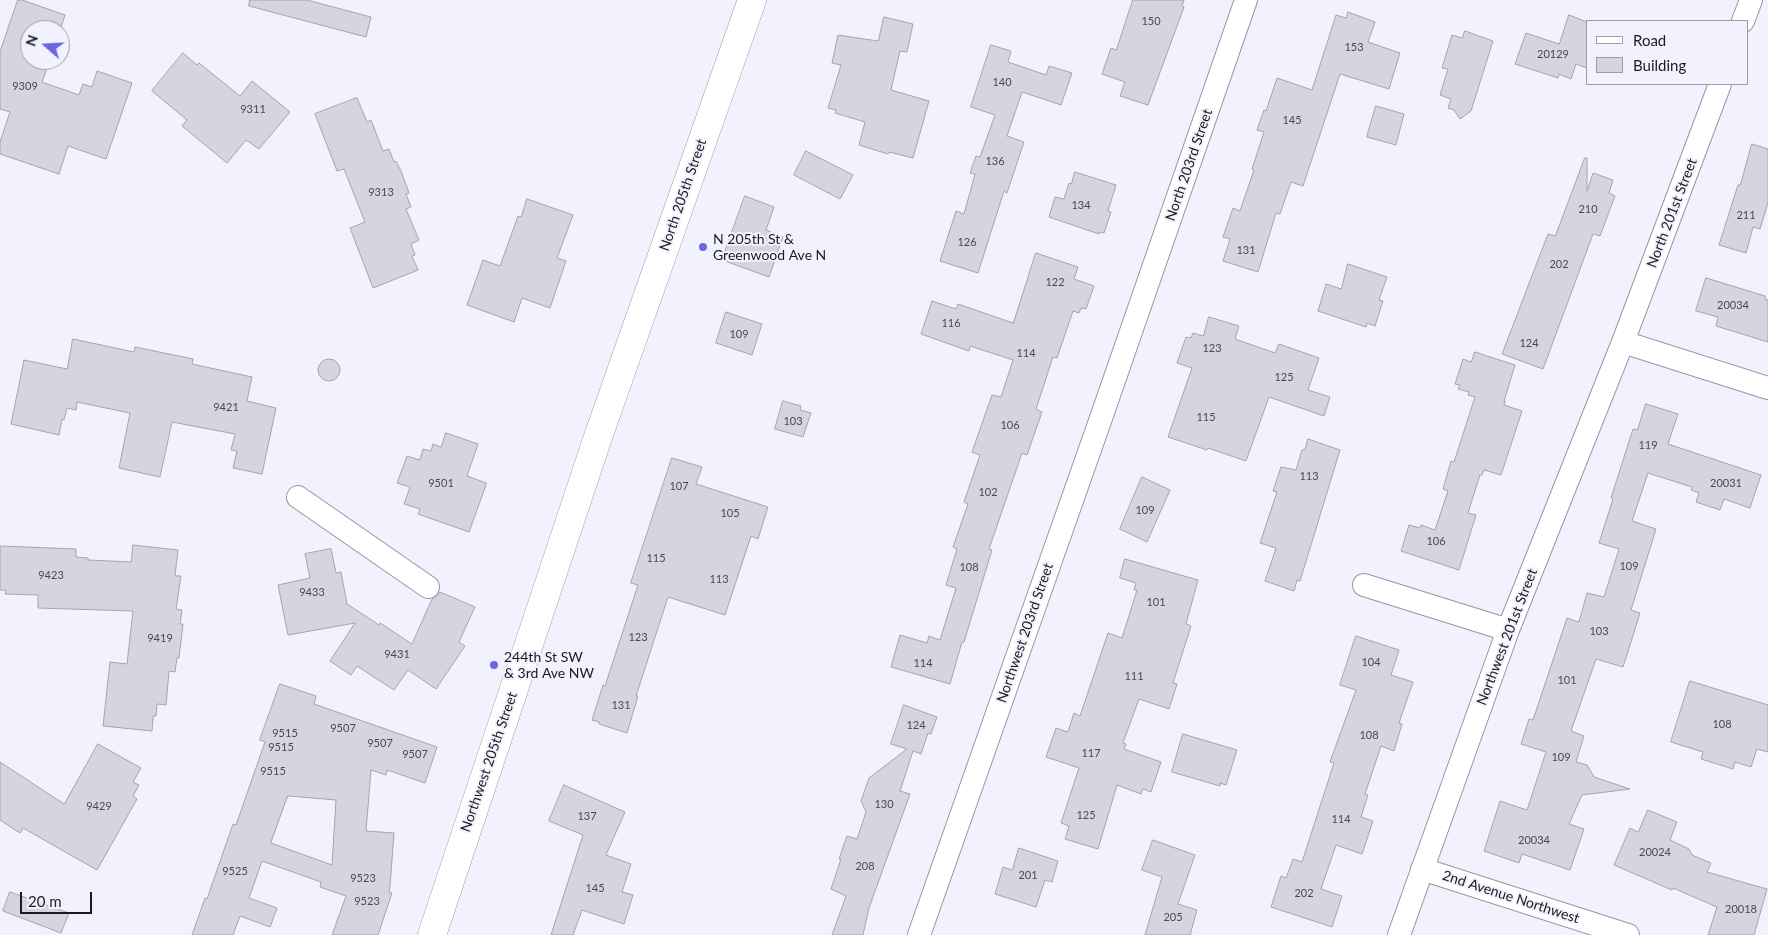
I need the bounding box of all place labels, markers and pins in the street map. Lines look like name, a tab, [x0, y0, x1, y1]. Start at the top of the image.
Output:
place label: N 205th St & Greenwood Ave N	[713, 231, 826, 264]
marker: N 205th St & Greenwood Ave N	[697, 241, 709, 253]
place label: 244th St SW & 3rd Ave NW	[504, 649, 594, 682]
marker: 244th St SW & 3rd Ave NW	[488, 659, 500, 671]

